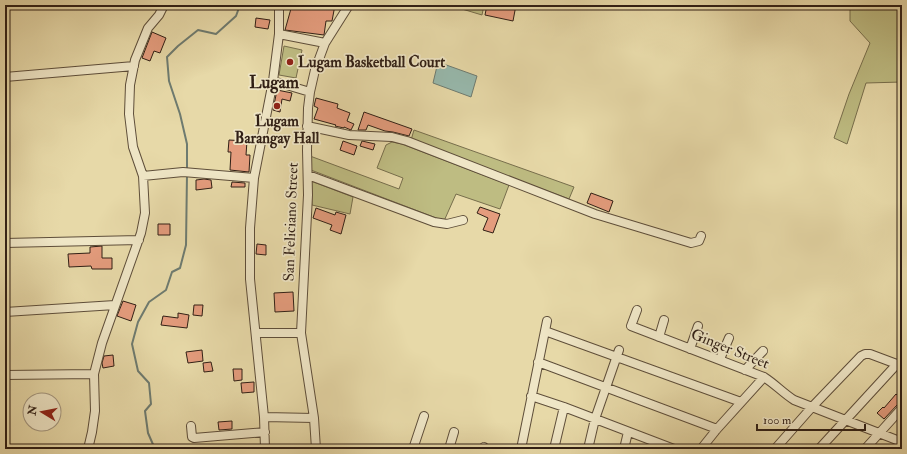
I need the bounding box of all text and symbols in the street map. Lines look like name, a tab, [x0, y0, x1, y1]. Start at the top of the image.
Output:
place label: Lugam Basketball Court	[298, 53, 445, 73]
marker: Lugam Basketball Court	[285, 57, 295, 67]
district label: Lugam	[249, 72, 300, 94]
marker: Lugam Barangay Hall	[272, 101, 282, 111]
place label: Lugam Barangay Hall	[235, 112, 320, 149]
street label: San Feliciano Street	[279, 162, 303, 282]
street label: Ginger Street	[688, 325, 772, 373]
north arrow	[22, 392, 62, 432]
text: N	[25, 403, 40, 417]
scale bar	[757, 406, 865, 432]
text: 100 m	[763, 413, 792, 428]

